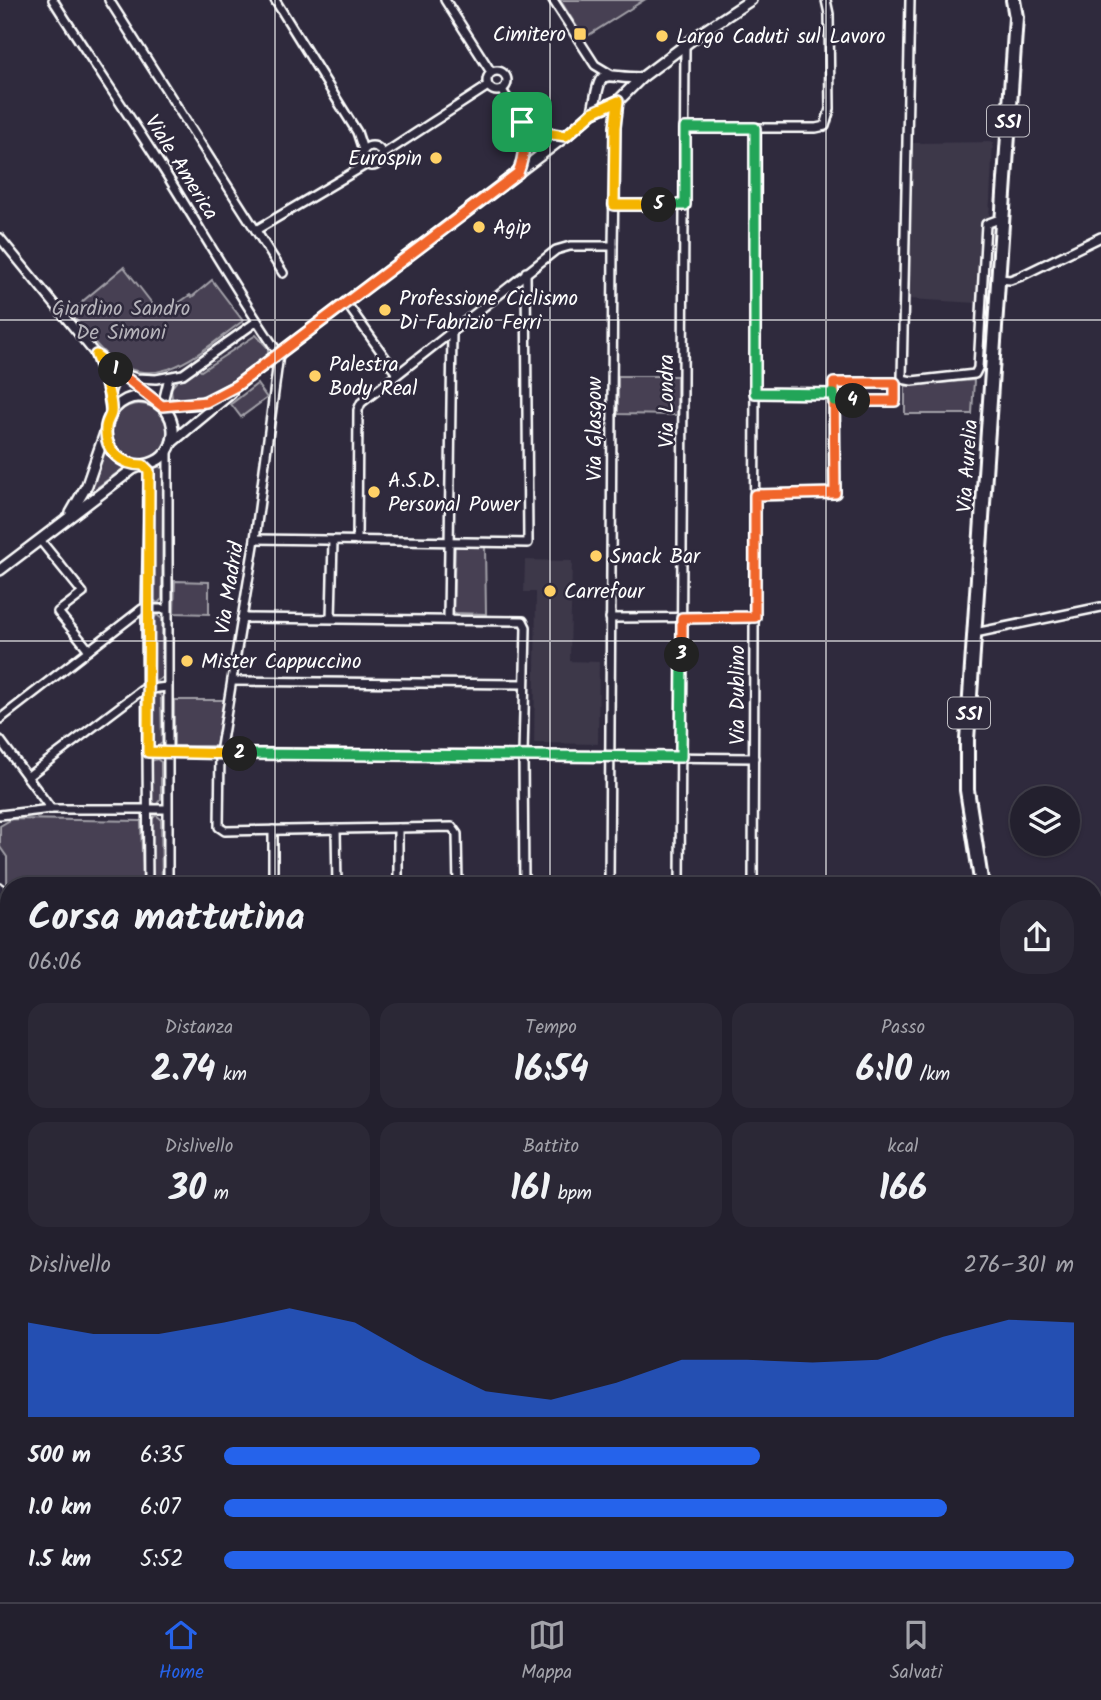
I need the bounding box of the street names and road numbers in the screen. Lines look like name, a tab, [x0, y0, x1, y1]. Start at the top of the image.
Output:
road number: SS1	[987, 105, 1029, 136]
street label: Viale America	[135, 109, 226, 227]
street label: Via Londra	[651, 354, 684, 448]
street label: Via Glasgow	[579, 376, 612, 481]
street label: Via Aurelia	[949, 418, 988, 514]
street label: Via Madrid	[207, 539, 254, 637]
street label: Via Dublino	[722, 645, 755, 745]
road number: SS1	[948, 698, 990, 728]

